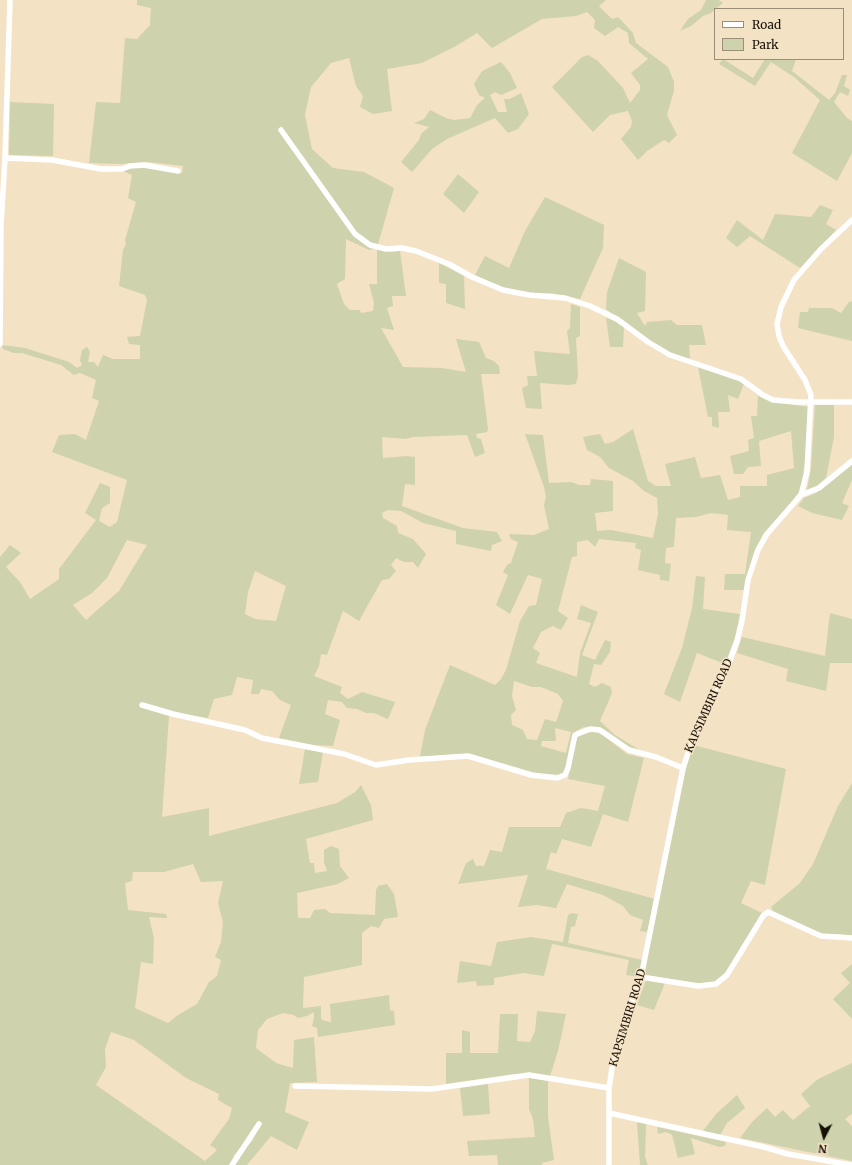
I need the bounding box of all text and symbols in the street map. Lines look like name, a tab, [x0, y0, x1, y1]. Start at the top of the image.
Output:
legend	[714, 8, 844, 60]
text: Road	[752, 17, 781, 32]
text: Park	[752, 37, 779, 52]
street label: KAPSIMBIRI ROAD	[682, 657, 736, 755]
street label: KAPSIMBIRI ROAD	[607, 968, 649, 1068]
north arrow	[804, 1117, 844, 1157]
text: N	[818, 1142, 828, 1156]

